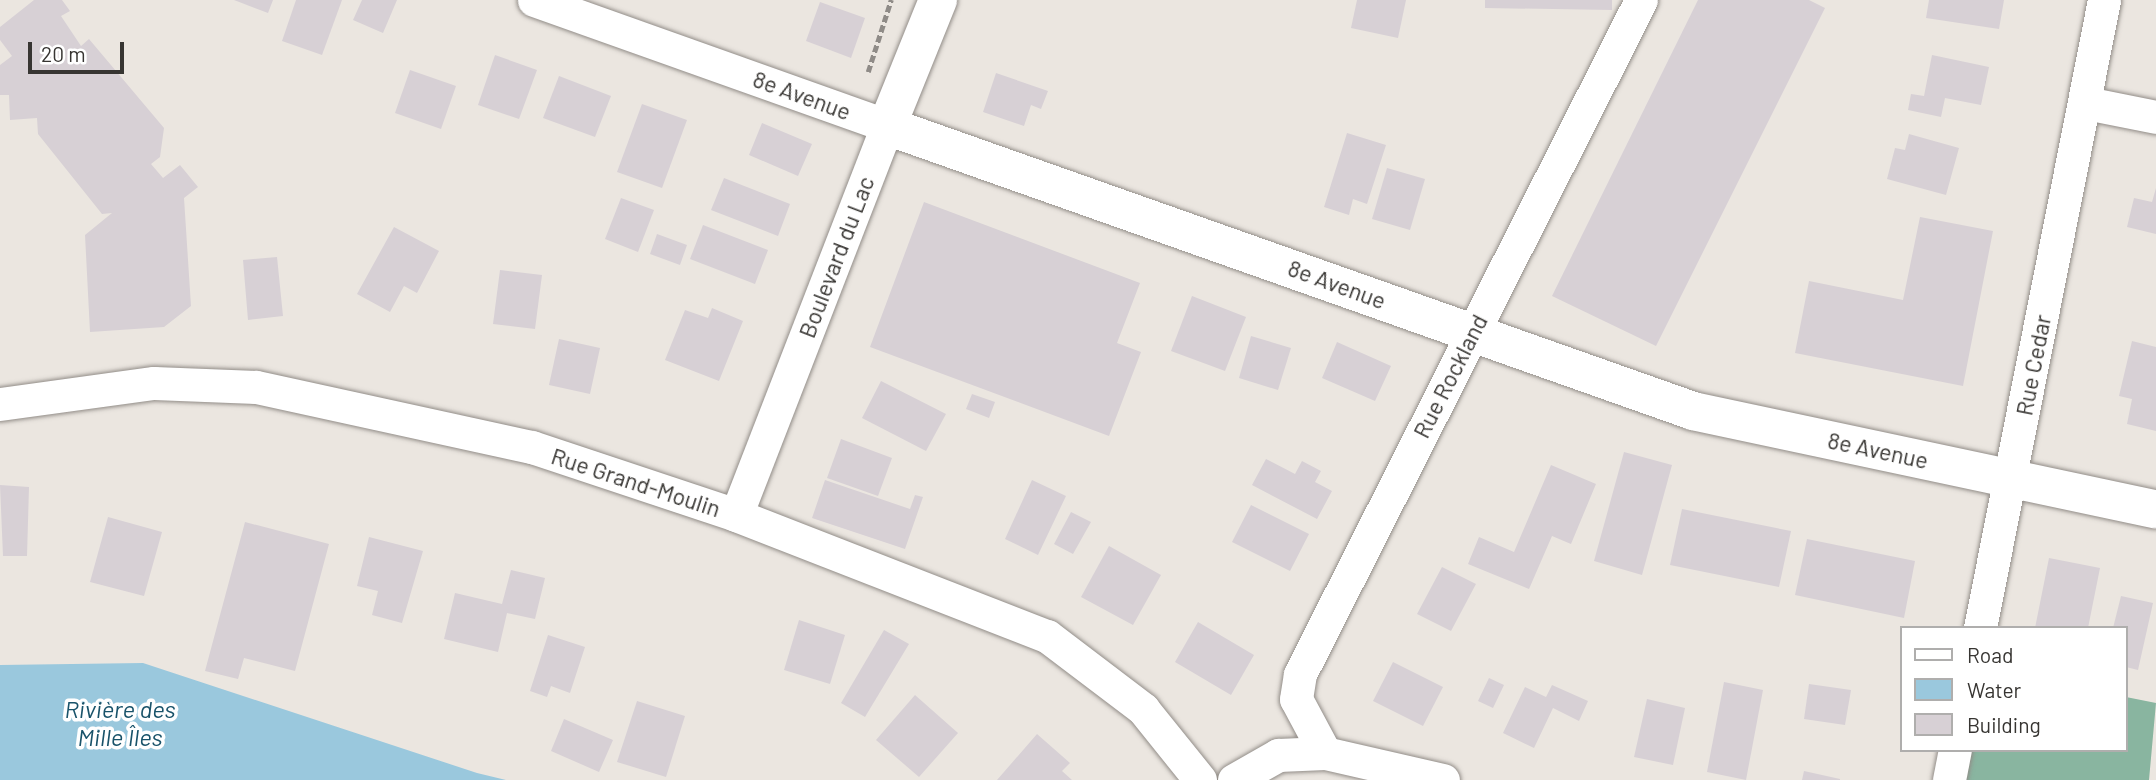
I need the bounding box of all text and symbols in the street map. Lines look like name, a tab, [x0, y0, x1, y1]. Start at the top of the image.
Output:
scale bar	[32, 28, 128, 72]
text: 20 m	[41, 41, 86, 66]
street label: 8e Avenue	[749, 65, 855, 125]
street label: Boulevard du Lac	[793, 172, 879, 342]
street label: 8e Avenue	[1284, 254, 1390, 314]
street label: Rue Rockland	[1407, 310, 1493, 442]
street label: Rue Cedar	[2010, 312, 2056, 418]
street label: 8e Avenue	[1825, 426, 1931, 474]
street label: Rue Grand-Moulin	[548, 442, 724, 522]
legend	[1900, 626, 2128, 752]
text: Road	[1967, 642, 2013, 667]
text: Water	[1967, 677, 2021, 702]
water label: Rivière des Mille Îles	[64, 695, 176, 751]
text: Building	[1967, 712, 2041, 737]

